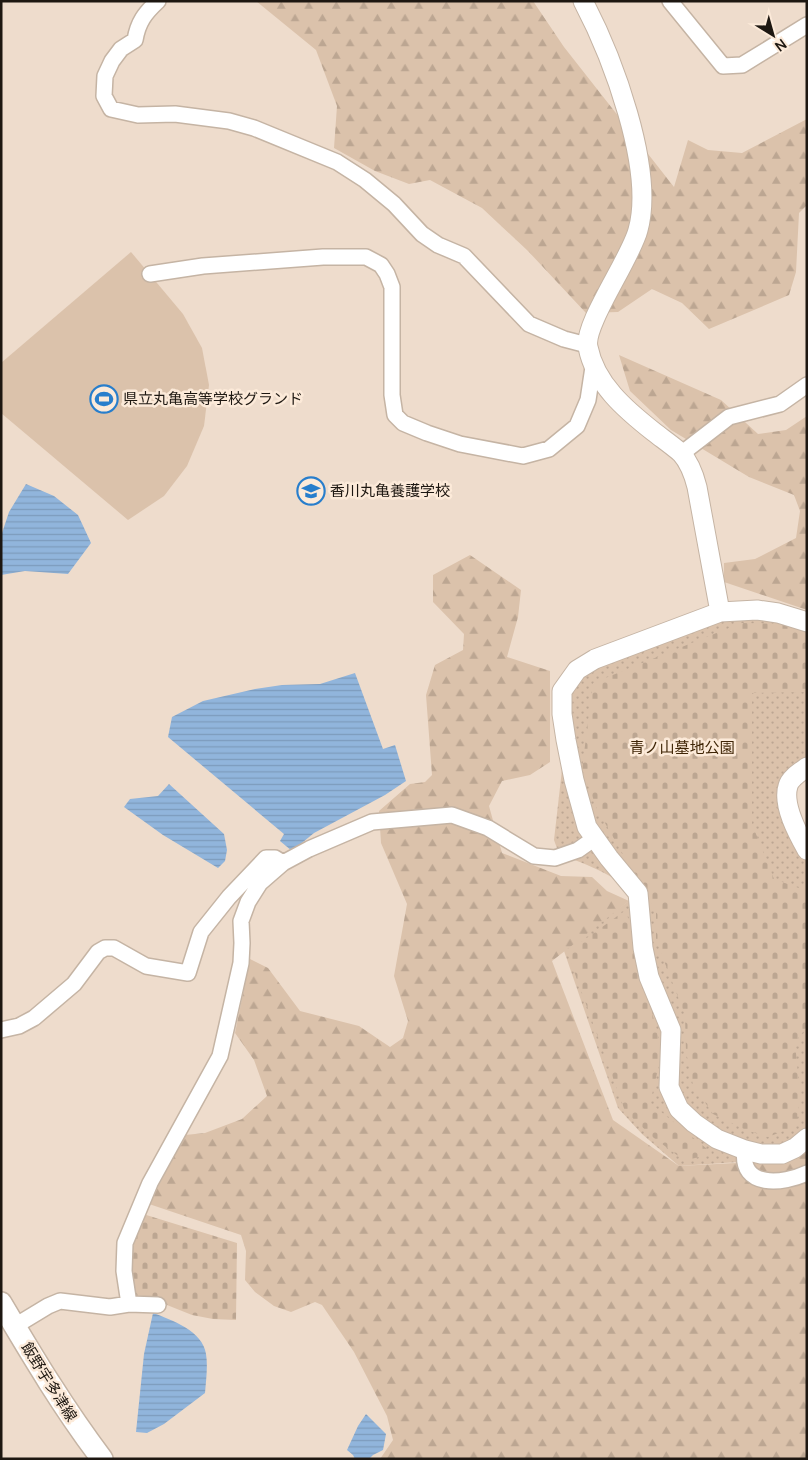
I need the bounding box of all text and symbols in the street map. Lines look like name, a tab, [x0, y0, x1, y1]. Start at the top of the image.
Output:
north arrow	[748, 10, 798, 60]
text: N	[771, 35, 791, 56]
sports icon: 県立丸亀高等学校グランド	[89, 384, 119, 414]
place label: 県立丸亀高等学校グランド	[123, 388, 303, 409]
school or university icon: 香川丸亀養護学校	[296, 476, 326, 506]
place label: 香川丸亀養護学校	[330, 480, 450, 501]
park label: 青ノ山墓地公園	[629, 737, 735, 758]
street label: 飯野宇多津線	[17, 1338, 82, 1425]

